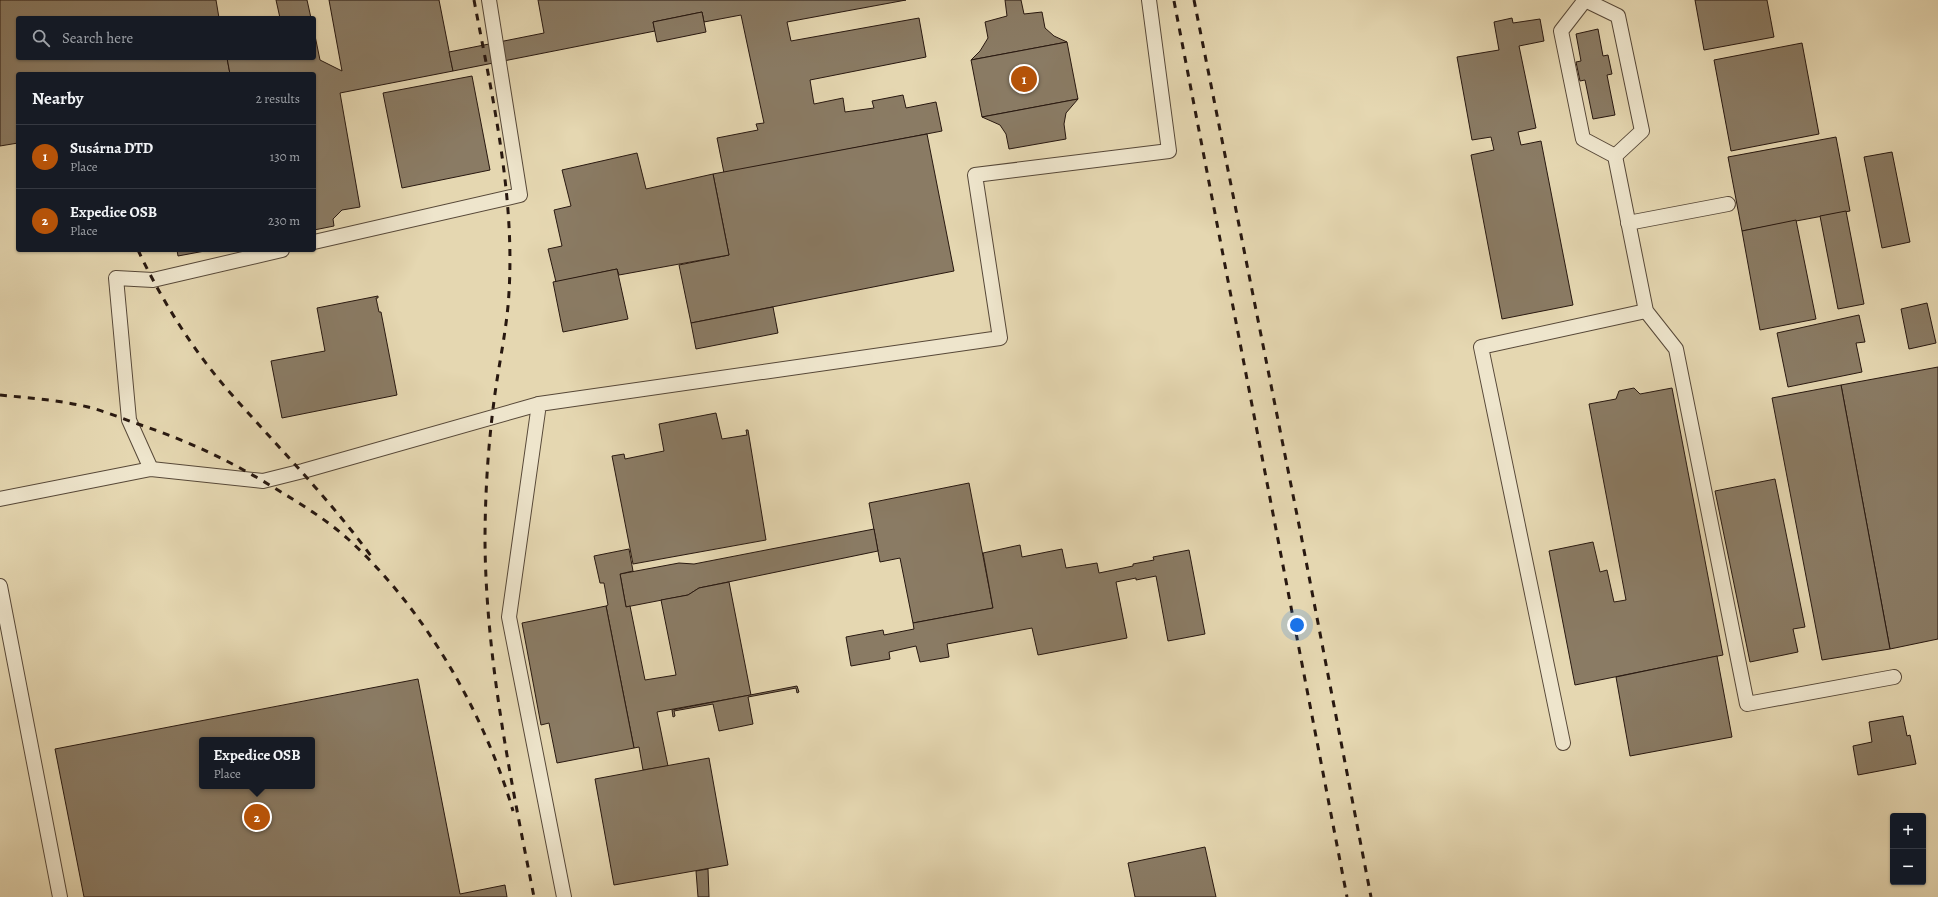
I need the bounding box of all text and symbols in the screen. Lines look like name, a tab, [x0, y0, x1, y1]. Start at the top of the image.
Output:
search box	[16, 16, 316, 60]
icon: search	[30, 27, 52, 49]
text: Search here	[62, 28, 133, 48]
pin: 1	[1011, 64, 1037, 94]
text: Nearby	[32, 87, 83, 110]
text: 2 results	[256, 90, 300, 107]
text: Susárna DTD	[70, 138, 153, 158]
text: 1	[43, 148, 47, 165]
text: 130 m	[270, 148, 300, 165]
text: Place	[70, 158, 98, 175]
text: Expedice OSB	[70, 202, 157, 222]
text: 2	[42, 212, 48, 229]
text: 230 m	[268, 212, 300, 229]
text: Place	[70, 222, 98, 239]
your location	[1287, 615, 1307, 635]
popup	[199, 737, 315, 789]
text: Expedice OSB	[213, 745, 301, 765]
text: Place	[213, 765, 241, 782]
pin: 2	[244, 802, 270, 832]
map controls	[1890, 813, 1926, 885]
button: +	[1890, 813, 1926, 849]
button: −	[1890, 849, 1926, 885]

